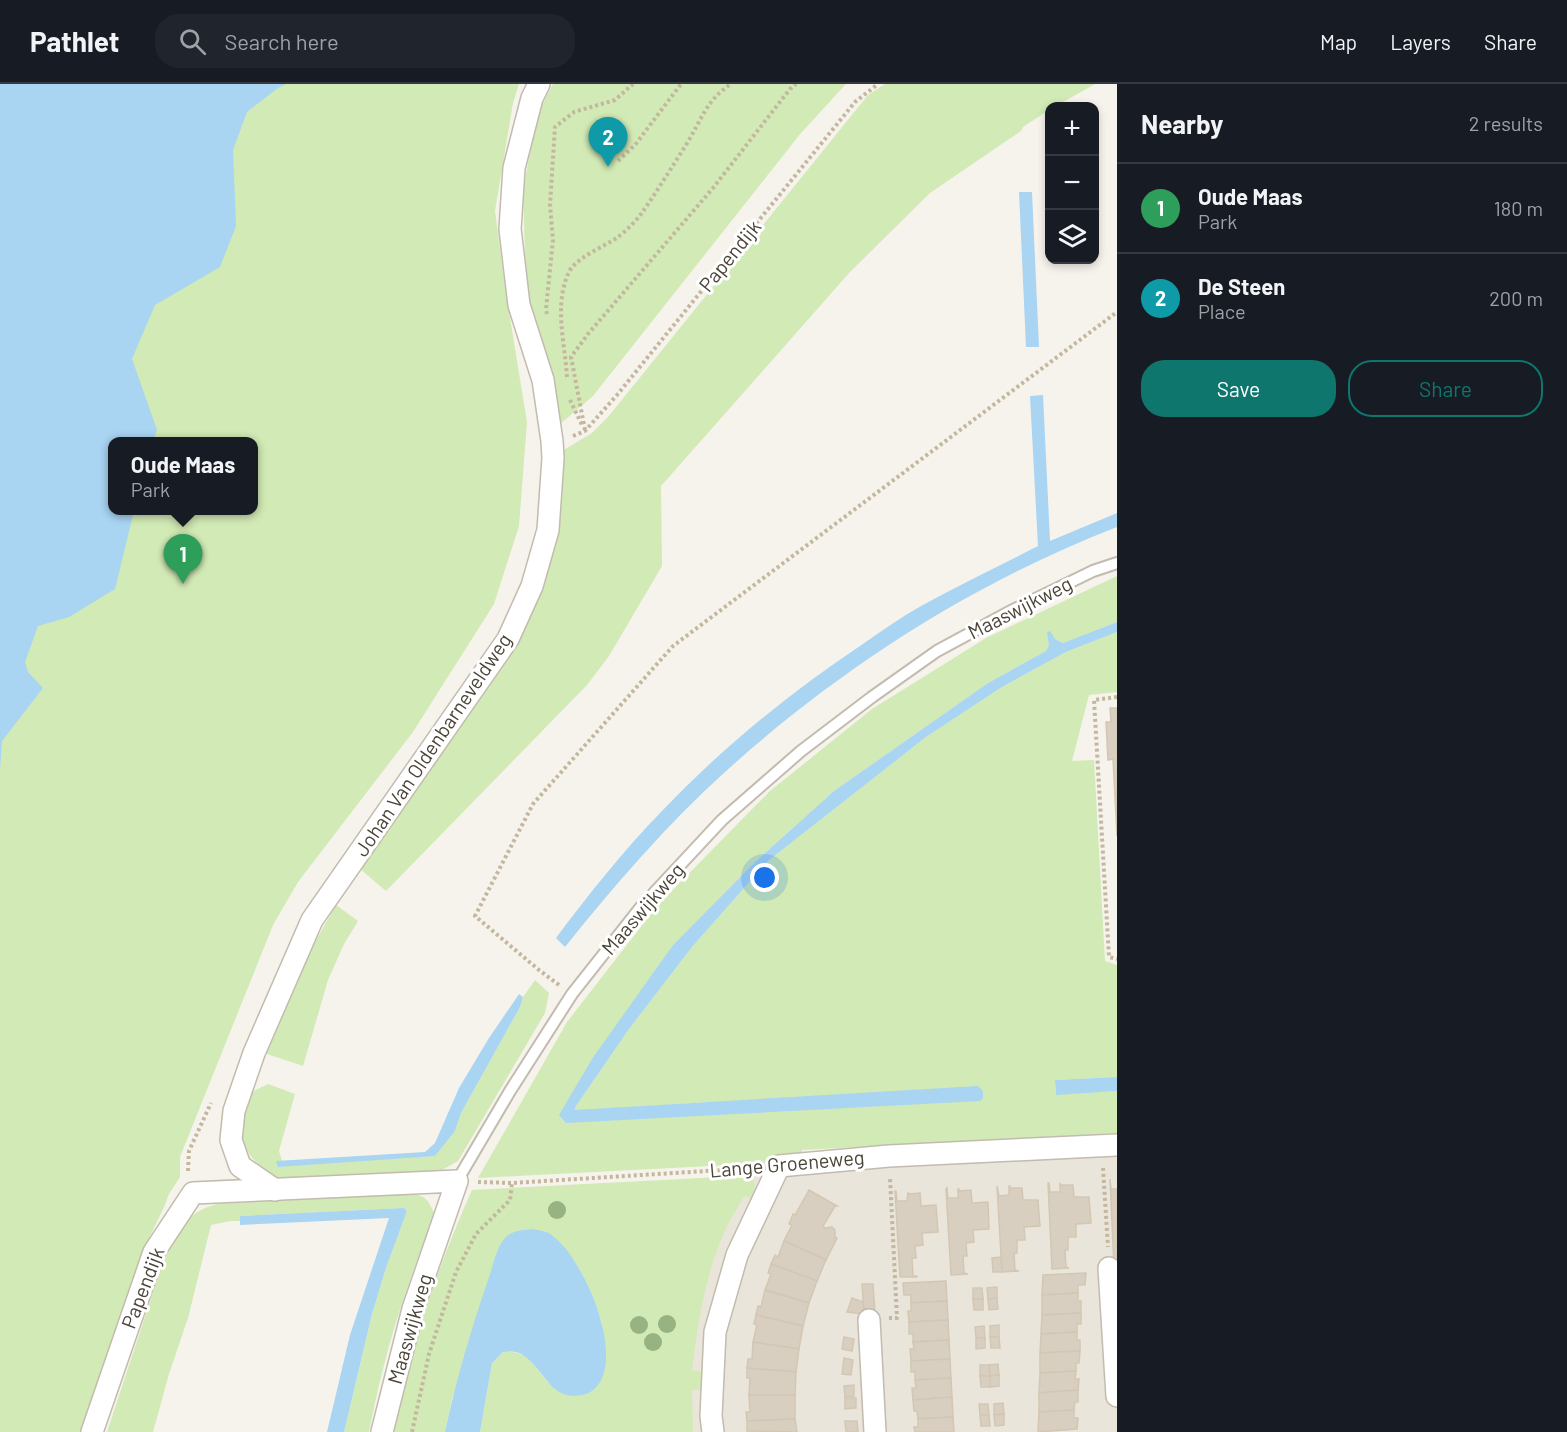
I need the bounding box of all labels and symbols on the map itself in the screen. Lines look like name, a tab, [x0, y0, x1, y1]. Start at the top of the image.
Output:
pin: 2	[588, 118, 628, 167]
street label: Papendijk	[693, 215, 765, 296]
pin: 1	[164, 534, 202, 584]
street label: Maaswijkweg	[963, 571, 1076, 644]
street label: Johan Van Oldenbarneveldweg	[349, 628, 516, 860]
street label: Maaswijkweg	[596, 858, 689, 959]
your location	[750, 863, 779, 892]
street label: Lange Groeneweg	[709, 1144, 865, 1182]
street label: Papendijk	[116, 1244, 169, 1332]
street label: Maaswijkweg	[382, 1271, 436, 1387]

